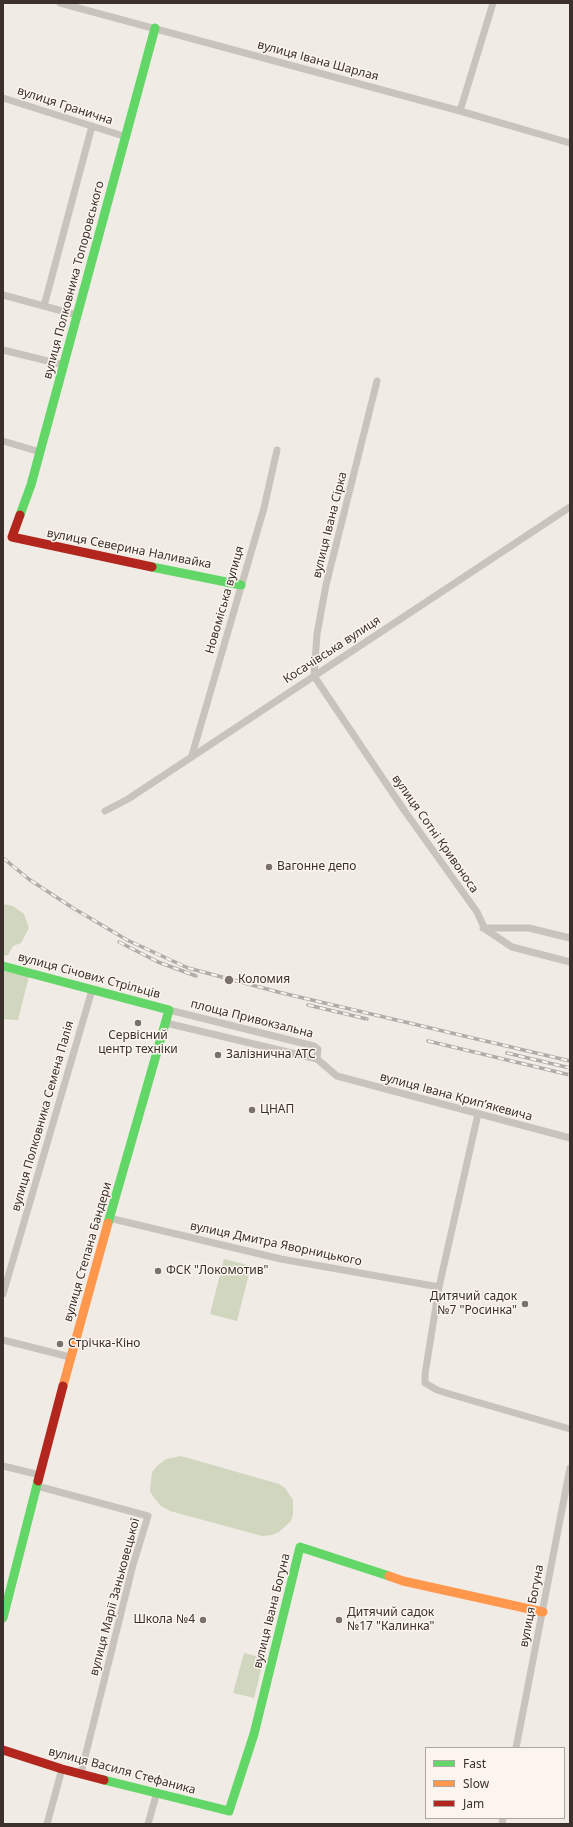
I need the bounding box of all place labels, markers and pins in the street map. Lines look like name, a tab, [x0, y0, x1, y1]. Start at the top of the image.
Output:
place label: Вагонне депо	[277, 860, 356, 874]
marker: Вагонне депо	[264, 862, 274, 872]
place label: Коломия	[238, 973, 290, 987]
marker: Коломия	[223, 974, 235, 986]
marker: Сервісний центр техніки	[133, 1018, 143, 1028]
place label: Сервісний центр техніки	[98, 1029, 178, 1057]
place label: Залізнична АТС	[226, 1048, 316, 1062]
marker: Залізнична АТС	[213, 1050, 223, 1060]
place label: ЦНАП	[260, 1103, 294, 1117]
marker: ЦНАП	[247, 1105, 257, 1115]
place label: ФСК "Локомотив"	[166, 1264, 268, 1278]
marker: ФСК "Локомотив"	[153, 1266, 163, 1276]
place label: Дитячий садок №7 "Росинка"	[430, 1290, 517, 1318]
marker: Дитячий садок №7 "Росинка"	[520, 1299, 530, 1309]
place label: Стрічка-Кіно	[68, 1337, 140, 1351]
marker: Стрічка-Кіно	[55, 1339, 65, 1349]
place label: Дитячий садок №17 "Калинка"	[347, 1606, 434, 1634]
place label: Школа №4	[133, 1613, 195, 1627]
marker: Школа №4	[198, 1615, 208, 1625]
marker: Дитячий садок №17 "Калинка"	[334, 1615, 344, 1625]

